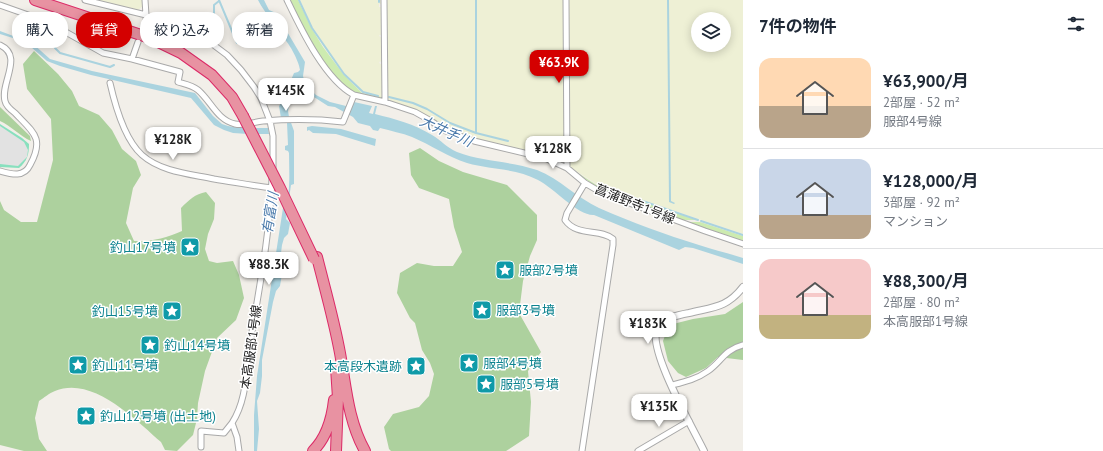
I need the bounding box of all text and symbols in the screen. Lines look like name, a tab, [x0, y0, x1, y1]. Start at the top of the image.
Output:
chip: 購入	[12, 12, 68, 48]
chip: 賃貸	[76, 12, 132, 48]
chip: 絞り込み	[140, 12, 224, 48]
chip: 新着	[232, 12, 288, 48]
map controls	[691, 12, 731, 52]
button: layers	[691, 12, 731, 52]
icon: filters	[1065, 13, 1087, 35]
text: 7件の物件	[759, 15, 837, 37]
pin: ¥63.9K	[526, 50, 592, 84]
text: ¥63.9K	[539, 54, 579, 71]
text: ¥63,900/月	[883, 70, 969, 92]
icon: home	[791, 74, 839, 122]
pin: ¥145K	[258, 78, 314, 112]
text: ¥145K	[267, 82, 305, 99]
text: 2部屋 · 52 m²	[883, 94, 960, 111]
water label: 大井手川	[417, 111, 477, 151]
text: 服部4号線	[883, 113, 942, 130]
pin: ¥128K	[145, 127, 201, 161]
text: ¥128K	[154, 131, 192, 148]
pin: ¥128K	[525, 136, 581, 170]
text: ¥128K	[534, 140, 572, 157]
text: ¥128,000/月	[883, 170, 979, 192]
icon: home	[791, 175, 839, 223]
street label: 菖蒲野寺1号線	[592, 180, 678, 228]
water label: 有富川	[258, 189, 282, 235]
text: 3部屋 · 92 m²	[883, 194, 960, 211]
text: マンション	[883, 213, 948, 230]
place icon: 釣山17号墳	[179, 236, 201, 258]
place label: 釣山17号墳	[110, 239, 176, 256]
pin: ¥88.3K	[236, 252, 302, 286]
text: ¥88.3K	[249, 256, 289, 273]
place icon: 服部2号墳	[494, 259, 516, 281]
place label: 服部2号墳	[519, 262, 578, 279]
text: ¥88,300/月	[883, 270, 969, 292]
icon: home	[791, 275, 839, 323]
text: 2部屋 · 80 m²	[883, 294, 960, 311]
place icon: 服部3号墳	[471, 299, 493, 321]
place icon: 釣山15号墳	[161, 300, 183, 322]
place label: 服部3号墳	[496, 302, 555, 319]
place label: 釣山15号墳	[92, 303, 158, 320]
street label: 本高服部1号線	[237, 304, 265, 390]
pin: ¥183K	[620, 311, 676, 345]
text: 本高服部1号線	[883, 313, 968, 330]
text: ¥183K	[629, 315, 667, 332]
place icon: 釣山14号墳	[139, 334, 161, 356]
place label: 釣山14号墳	[164, 337, 230, 354]
place icon: 服部4号墳	[458, 352, 480, 374]
place icon: 釣山11号墳	[67, 354, 89, 376]
place icon: 本高段木遺跡	[405, 355, 427, 377]
place label: 服部4号墳	[483, 355, 542, 372]
place label: 釣山11号墳	[92, 357, 158, 374]
place label: 本高段木遺跡	[324, 358, 402, 375]
place icon: 服部5号墳	[475, 373, 497, 395]
place label: 服部5号墳	[500, 376, 559, 393]
pin: ¥135K	[631, 394, 687, 428]
text: ¥135K	[640, 398, 678, 415]
place icon: 釣山12号墳 (出土地)	[75, 405, 97, 427]
place label: 釣山12号墳 (出土地)	[100, 408, 216, 425]

